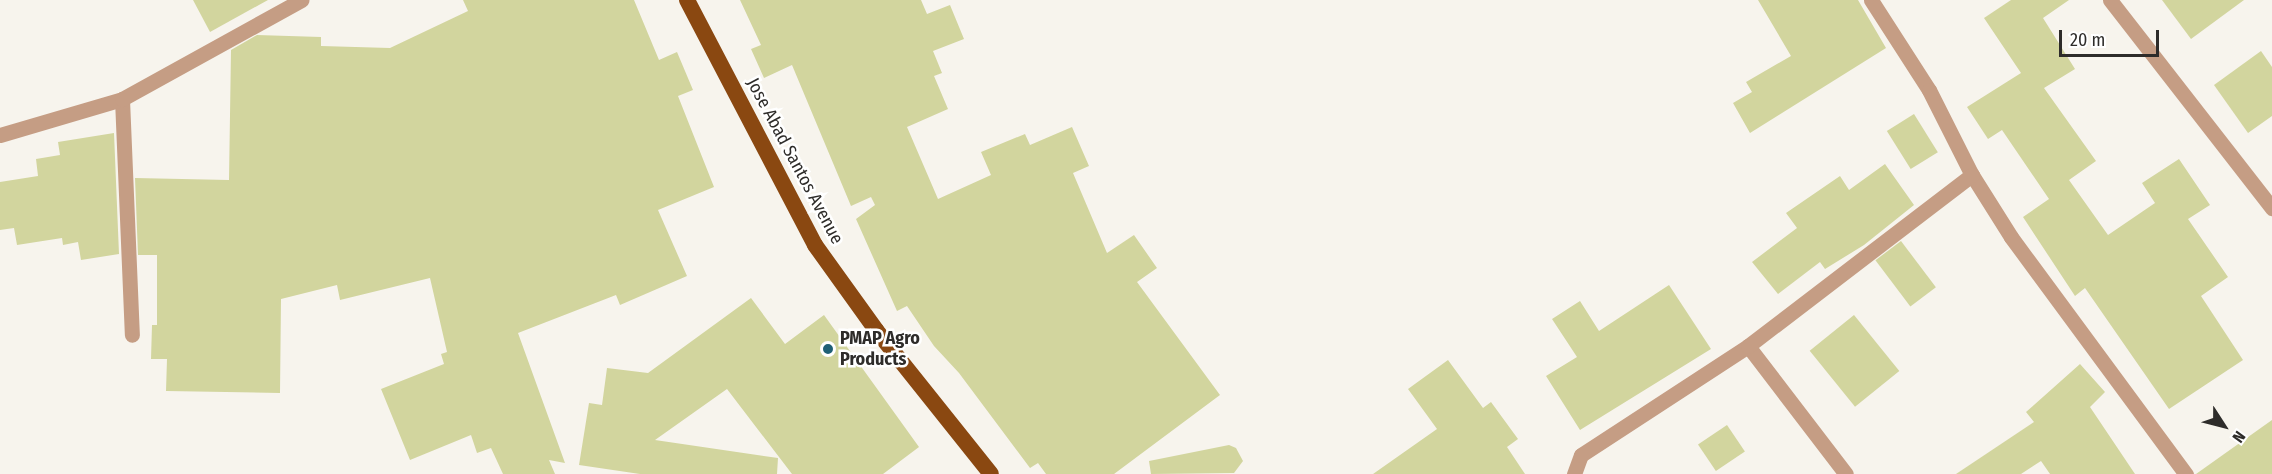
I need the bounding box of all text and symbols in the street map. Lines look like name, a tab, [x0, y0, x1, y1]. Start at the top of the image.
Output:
scale bar	[2062, 18, 2162, 56]
text: 20 m	[2070, 29, 2105, 51]
street label: Jose Abad Santos Avenue	[742, 74, 848, 248]
place label: PMAP Agro Products	[840, 328, 920, 370]
marker: PMAP Agro Products	[821, 342, 835, 356]
north arrow	[2194, 396, 2254, 456]
text: N	[2228, 427, 2249, 446]

